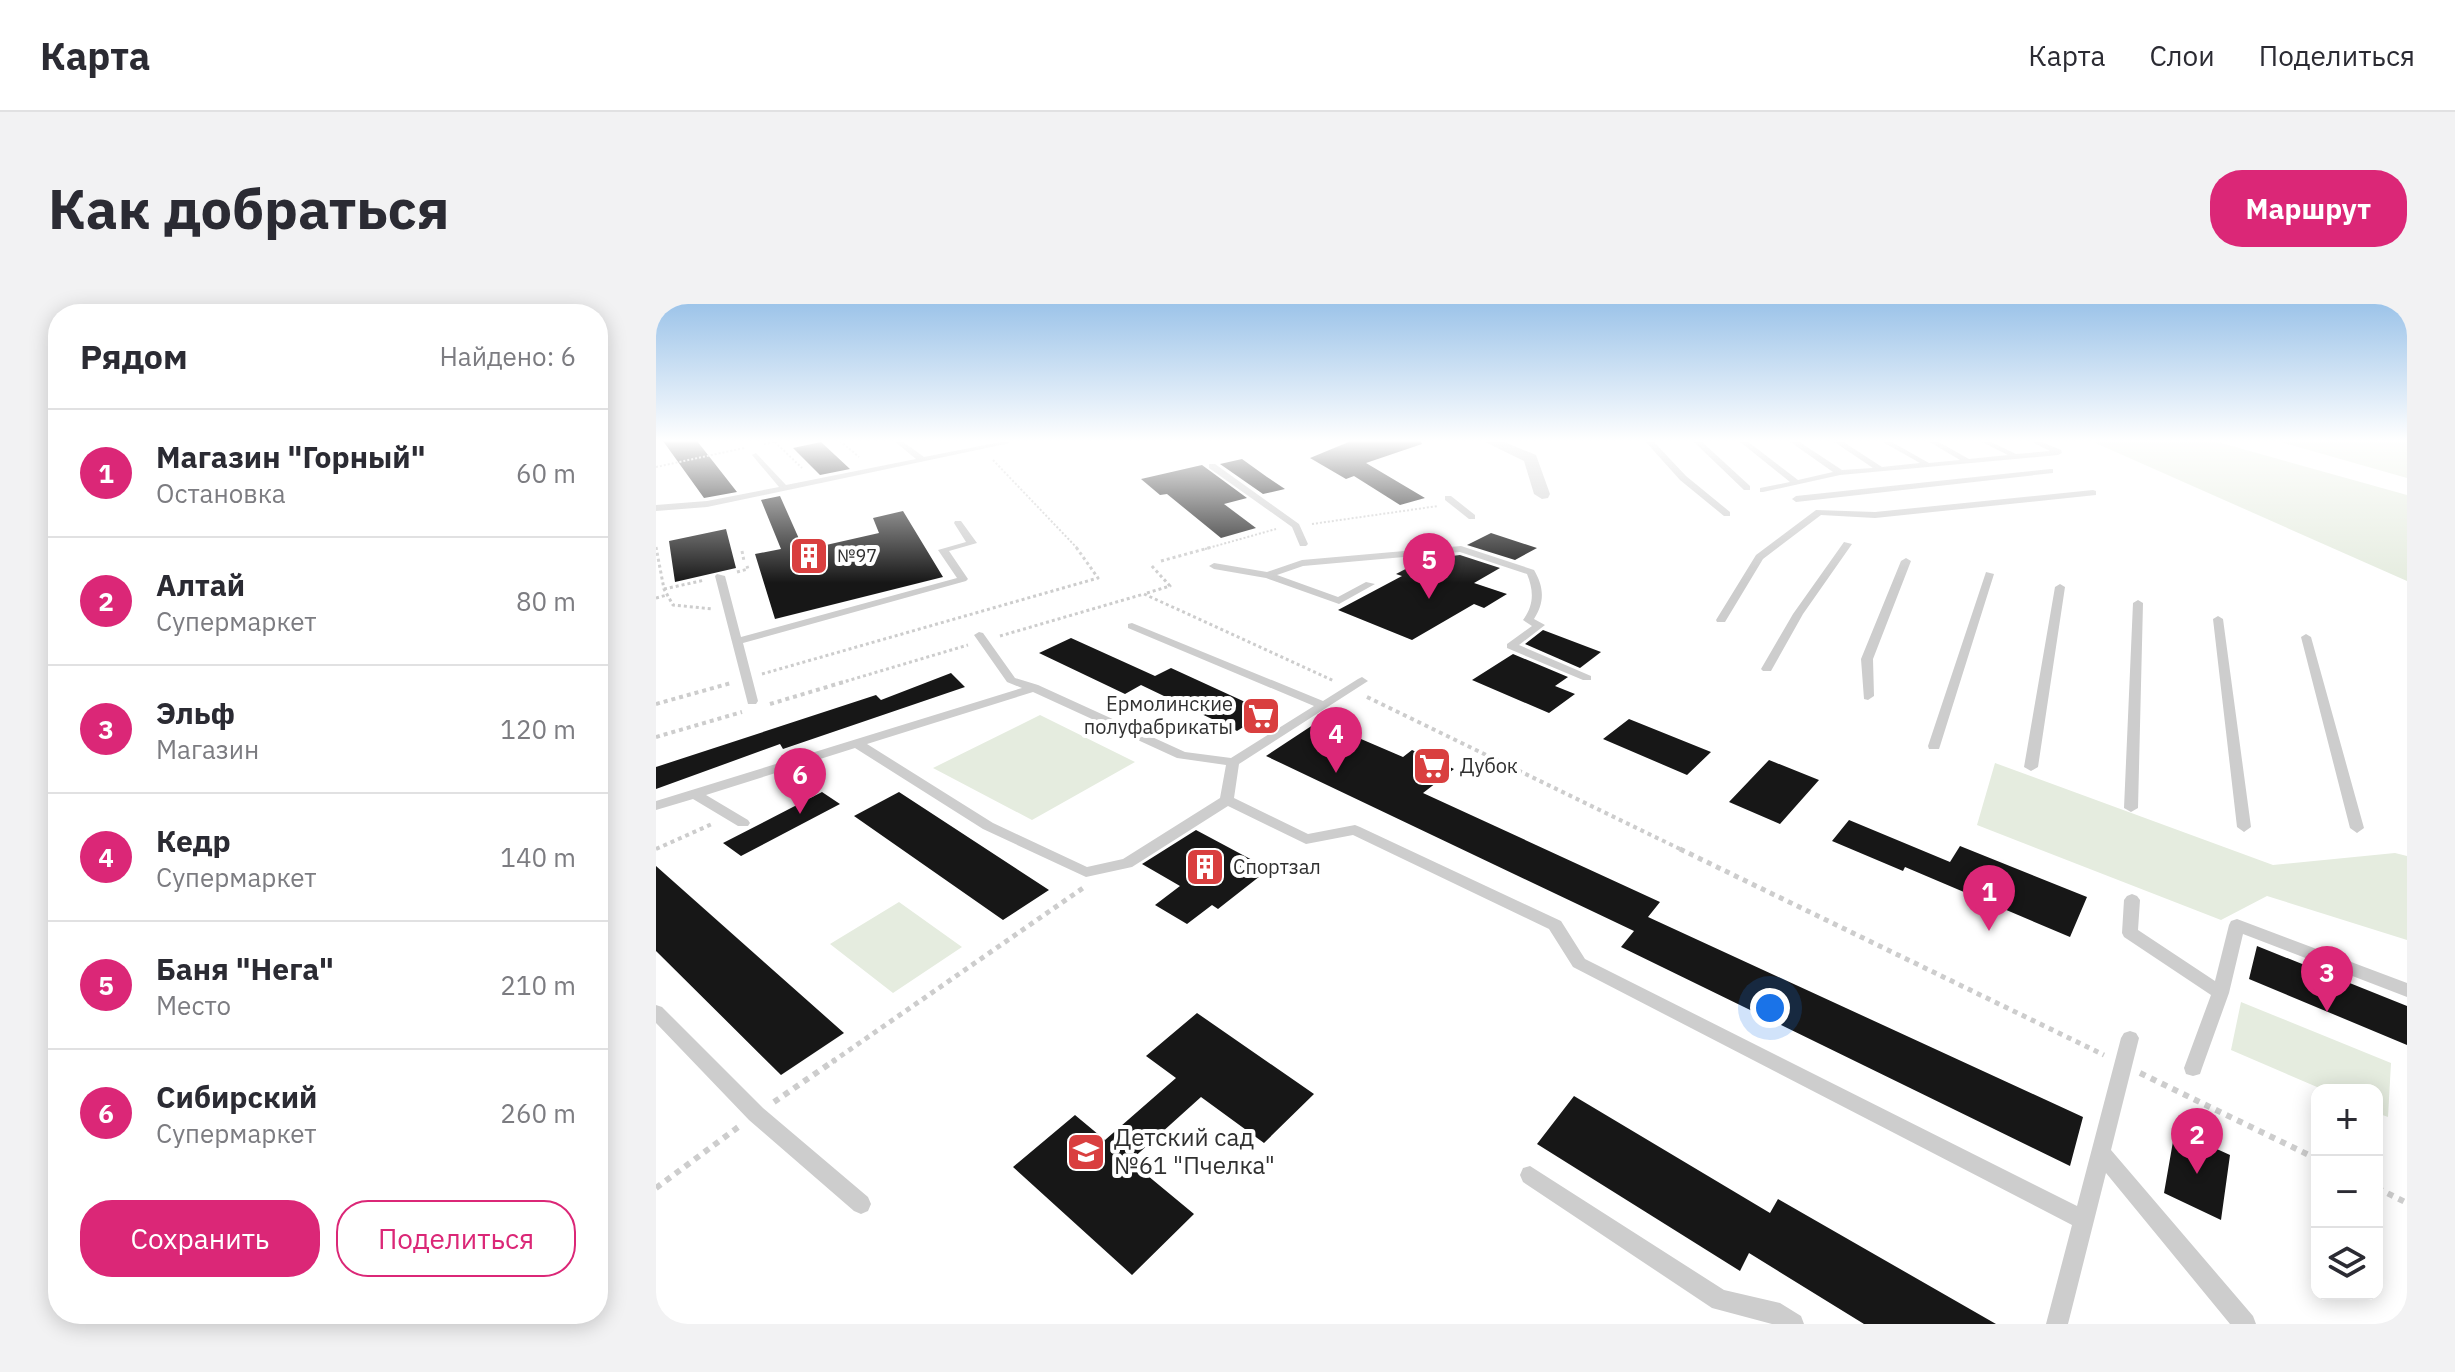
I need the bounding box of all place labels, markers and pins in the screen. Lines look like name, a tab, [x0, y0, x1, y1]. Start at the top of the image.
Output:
pin: 5	[1403, 533, 1455, 599]
building icon: №97	[788, 535, 830, 577]
place label: №97	[837, 544, 877, 567]
place label: Ермолинские полуфабрикаты	[1084, 690, 1233, 740]
supermarket icon: Ермолинские полуфабрикаты	[1240, 695, 1282, 737]
pin: 4	[1310, 707, 1362, 773]
supermarket icon: Дубок	[1411, 745, 1453, 787]
pin: 6	[774, 748, 826, 814]
place label: Дубок	[1460, 752, 1518, 779]
building icon: Спортзал	[1184, 846, 1226, 888]
place label: Спортзал	[1233, 853, 1321, 880]
pin: 1	[1963, 865, 2015, 931]
pin: 3	[2301, 946, 2353, 1012]
pin: 2	[2171, 1108, 2223, 1174]
place label: Детский сад №61 "Пчелка"	[1114, 1121, 1275, 1181]
school or university icon: Детский сад №61 "Пчелка"	[1065, 1131, 1107, 1173]

